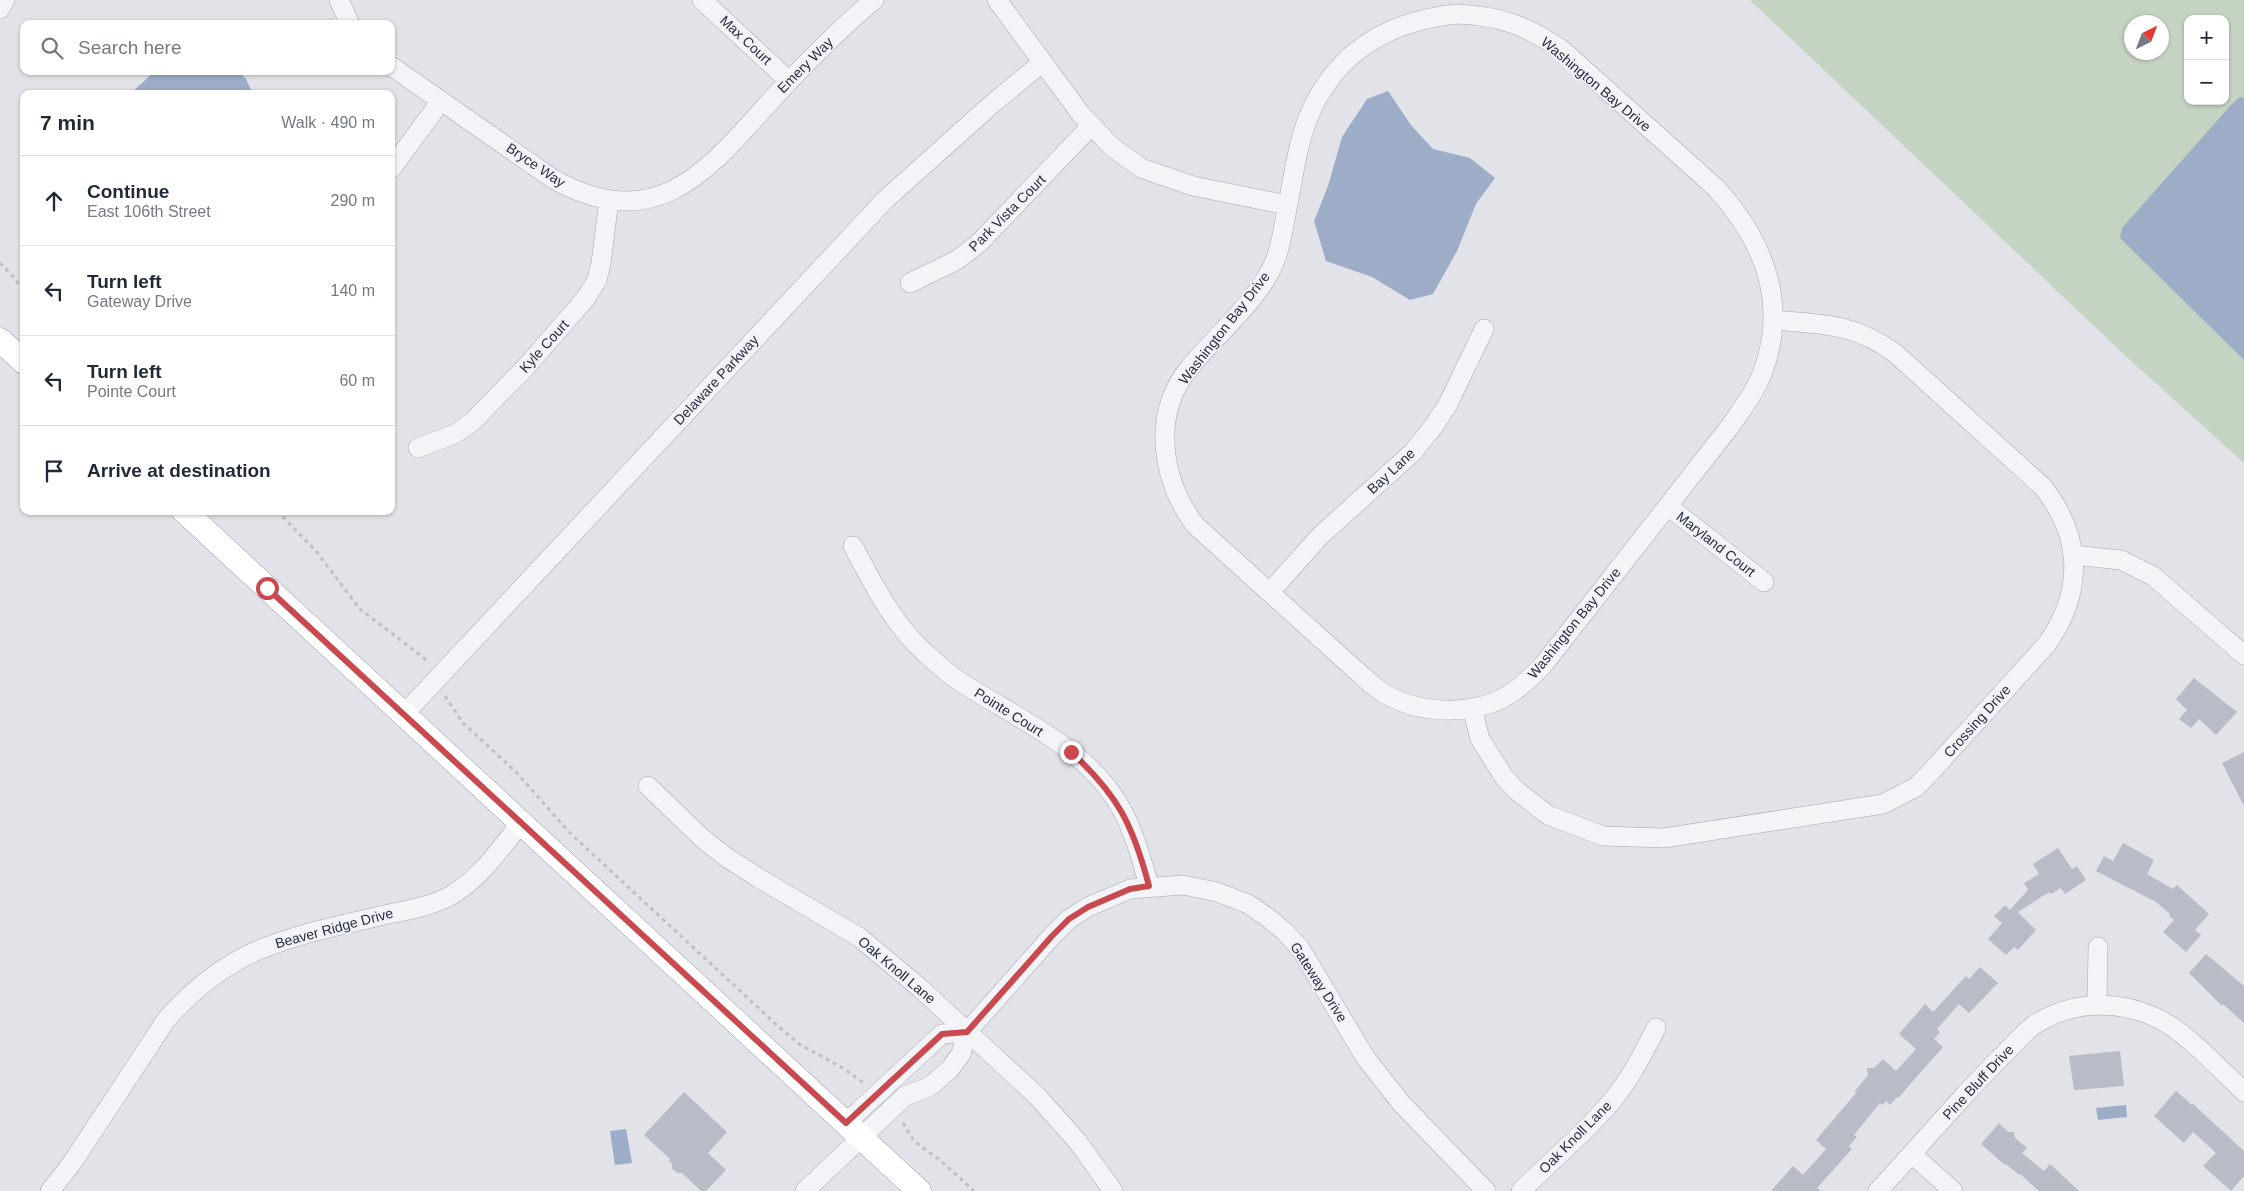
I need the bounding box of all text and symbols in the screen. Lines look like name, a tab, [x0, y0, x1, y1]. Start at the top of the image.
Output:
street label: Max Court	[717, 12, 775, 68]
north arrow	[2124, 15, 2169, 60]
map controls	[2184, 15, 2229, 105]
button: +	[2184, 15, 2229, 60]
search box	[20, 20, 395, 75]
icon: search	[38, 34, 66, 62]
street label: Emery Way	[774, 34, 836, 96]
street label: Washington Bay Drive	[1538, 34, 1654, 135]
text: Search here	[78, 37, 182, 58]
button: −	[2184, 60, 2229, 105]
text: 7 min	[40, 111, 95, 134]
text: Walk · 490 m	[281, 114, 375, 131]
street label: Bryce Way	[504, 140, 568, 190]
street label: Park Vista Court	[965, 171, 1049, 255]
text: Continue	[87, 181, 169, 202]
icon: ahead	[40, 187, 68, 215]
text: 290 m	[331, 192, 375, 209]
text: East 106th Street	[87, 203, 211, 220]
street label: Washington Bay Drive	[1175, 269, 1273, 387]
text: Turn left	[87, 271, 162, 292]
icon: left	[40, 277, 68, 305]
text: 140 m	[331, 282, 375, 299]
text: Gateway Drive	[87, 293, 192, 310]
street label: Kyle Court	[516, 316, 572, 376]
street label: Delaware Parkway	[670, 332, 762, 428]
text: Turn left	[87, 361, 162, 382]
icon: left	[40, 367, 68, 395]
text: 60 m	[339, 372, 375, 389]
text: Pointe Court	[87, 383, 176, 400]
street label: Bay Lane	[1364, 445, 1418, 497]
icon: arrive	[40, 457, 68, 485]
text: Arrive at destination	[87, 460, 271, 481]
street label: Maryland Court	[1673, 508, 1759, 580]
street label: Washington Bay Drive	[1524, 564, 1624, 682]
route start	[256, 577, 279, 600]
street label: Crossing Drive	[1940, 681, 2014, 760]
street label: Pointe Court	[972, 685, 1046, 739]
route end	[1060, 741, 1083, 764]
street label: Beaver Ridge Drive	[273, 905, 395, 951]
street label: Oak Knoll Lane	[855, 933, 939, 1007]
street label: Gateway Drive	[1287, 939, 1351, 1025]
street label: Pine Bluff Drive	[1939, 1041, 2017, 1123]
street label: Oak Knoll Lane	[1535, 1097, 1615, 1177]

